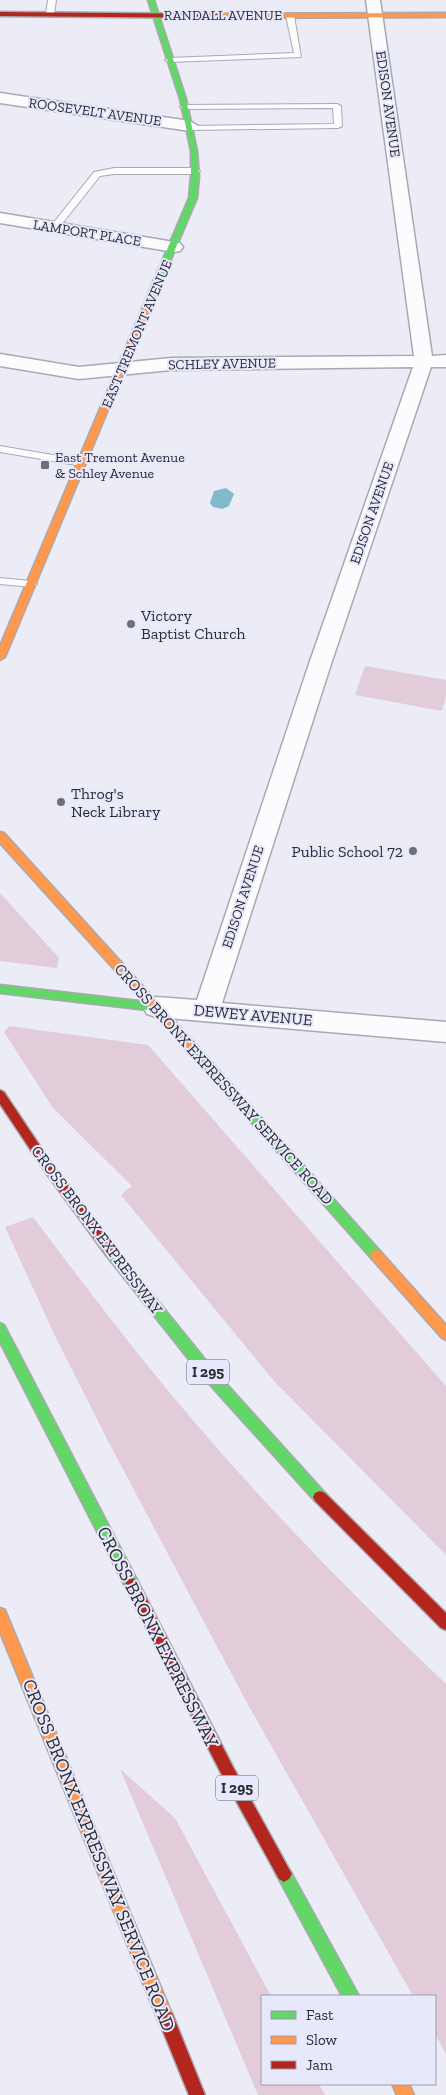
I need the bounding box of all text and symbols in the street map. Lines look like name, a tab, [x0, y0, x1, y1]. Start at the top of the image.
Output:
street label: RANDALL AVENUE	[164, 7, 282, 24]
street label: EDISON AVENUE	[372, 50, 404, 158]
street label: ROOSEVELT AVENUE	[27, 94, 163, 130]
street label: LAMPORT PLACE	[32, 216, 142, 250]
street label: EAST TREMONT AVENUE	[98, 257, 176, 411]
street label: SCHLEY AVENUE	[168, 355, 276, 373]
place label: East Tremont Avenue & Schley Avenue	[55, 449, 185, 482]
marker: East Tremont Avenue & Schley Avenue	[39, 459, 51, 471]
street label: EDISON AVENUE	[347, 460, 397, 566]
place label: Victory Baptist Church	[140, 606, 246, 643]
marker: Victory Baptist Church	[125, 618, 137, 630]
place label: Throg's Neck Library	[71, 784, 161, 821]
marker: Throg's Neck Library	[55, 796, 67, 808]
place label: Public School 72	[292, 842, 403, 861]
street label: EDISON AVENUE	[218, 843, 268, 951]
marker: Public School 72	[407, 845, 419, 857]
street label: CROSS BRONX EXPRESSWAY SERVICE ROAD	[110, 959, 338, 1209]
street label: DEWEY AVENUE	[193, 1000, 313, 1030]
street label: CROSS BRONX EXPRESSWAY	[27, 1142, 167, 1318]
road number: I 295	[187, 1360, 229, 1384]
street label: CROSS BRONX EXPRESSWAY	[92, 1523, 224, 1752]
street label: CROSS BRONX EXPRESSWAY SERVICE ROAD	[18, 1675, 180, 2035]
road number: I 295	[216, 1776, 258, 1800]
legend	[261, 1995, 436, 2085]
text: Fast	[306, 2006, 334, 2024]
text: Slow	[306, 2031, 338, 2049]
text: Jam	[306, 2056, 333, 2074]

